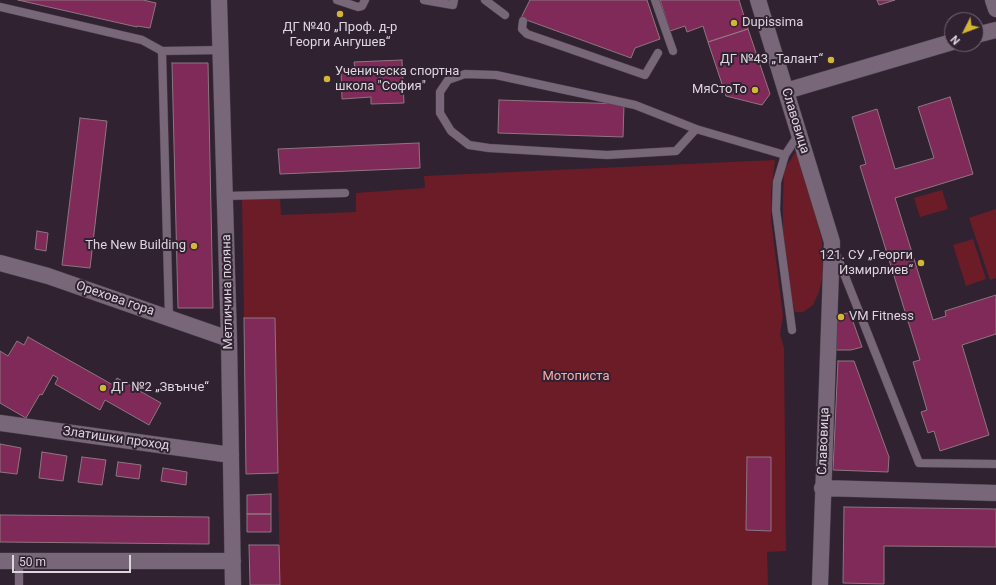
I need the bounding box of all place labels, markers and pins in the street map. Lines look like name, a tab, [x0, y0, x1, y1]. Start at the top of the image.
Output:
marker: ДГ №40 „Проф. д-р Георги Ангушев“	[335, 9, 345, 19]
place label: Dupissima	[742, 15, 803, 31]
marker: Dupissima	[729, 18, 739, 28]
place label: ДГ №40 „Проф. д-р Георги Ангушев“	[283, 20, 397, 51]
place label: ДГ №43 „Талант“	[720, 52, 823, 68]
marker: ДГ №43 „Талант“	[826, 55, 836, 65]
place label: Ученическа спортна школа "София"	[335, 64, 459, 95]
marker: Ученическа спортна школа "София"	[322, 74, 332, 84]
place label: МяСтоТо	[692, 82, 747, 98]
marker: МяСтоТо	[750, 85, 760, 95]
place label: The New Building	[85, 238, 186, 254]
marker: The New Building	[189, 241, 199, 251]
place label: 121. СУ „Георги Измирлиев“	[819, 248, 913, 279]
marker: 121. СУ „Георги Измирлиев“	[916, 258, 926, 268]
place label: VM Fitness	[849, 309, 914, 325]
marker: VM Fitness	[836, 312, 846, 322]
place label: ДГ №2 „Звънче“	[111, 380, 209, 396]
marker: ДГ №2 „Звънче“	[98, 383, 108, 393]

